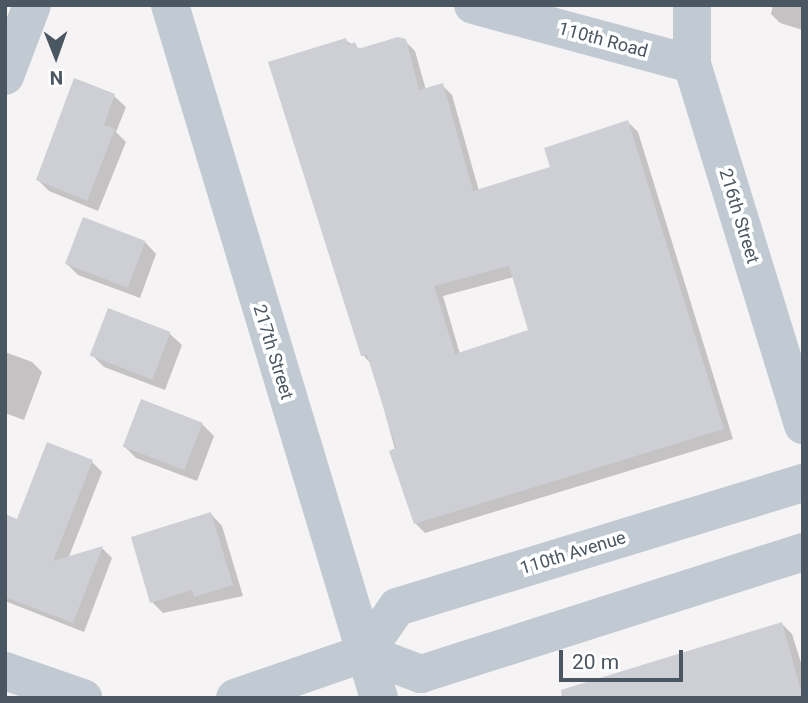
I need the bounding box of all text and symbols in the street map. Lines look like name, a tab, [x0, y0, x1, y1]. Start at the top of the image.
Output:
street label: 110th Road	[556, 18, 650, 62]
north arrow	[21, 21, 91, 91]
text: N	[49, 66, 63, 89]
street label: 216th Street	[714, 166, 764, 266]
street label: 217th Street	[248, 302, 298, 402]
street label: 110th Avenue	[517, 527, 629, 579]
scale bar	[563, 636, 687, 680]
text: 20 m	[572, 650, 619, 674]

